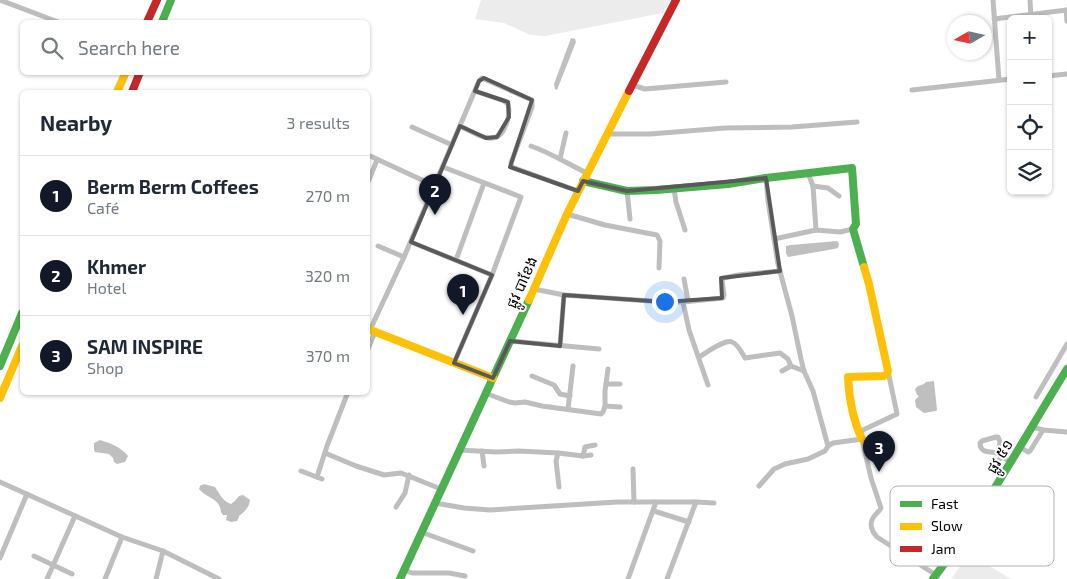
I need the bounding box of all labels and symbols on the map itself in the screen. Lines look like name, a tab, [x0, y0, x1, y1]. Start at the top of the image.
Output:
north arrow	[947, 15, 992, 60]
pin: 2	[419, 174, 451, 215]
street label: ផ្លូវ បាខែង	[502, 253, 545, 313]
pin: 1	[447, 274, 479, 315]
your location	[652, 289, 678, 315]
pin: 3	[863, 431, 895, 472]
street label: ផ្លូវ ៥១	[982, 436, 1021, 479]
legend	[890, 486, 1054, 566]
text: Fast	[931, 495, 958, 512]
text: Slow	[931, 517, 963, 534]
text: Jam	[931, 540, 956, 557]

